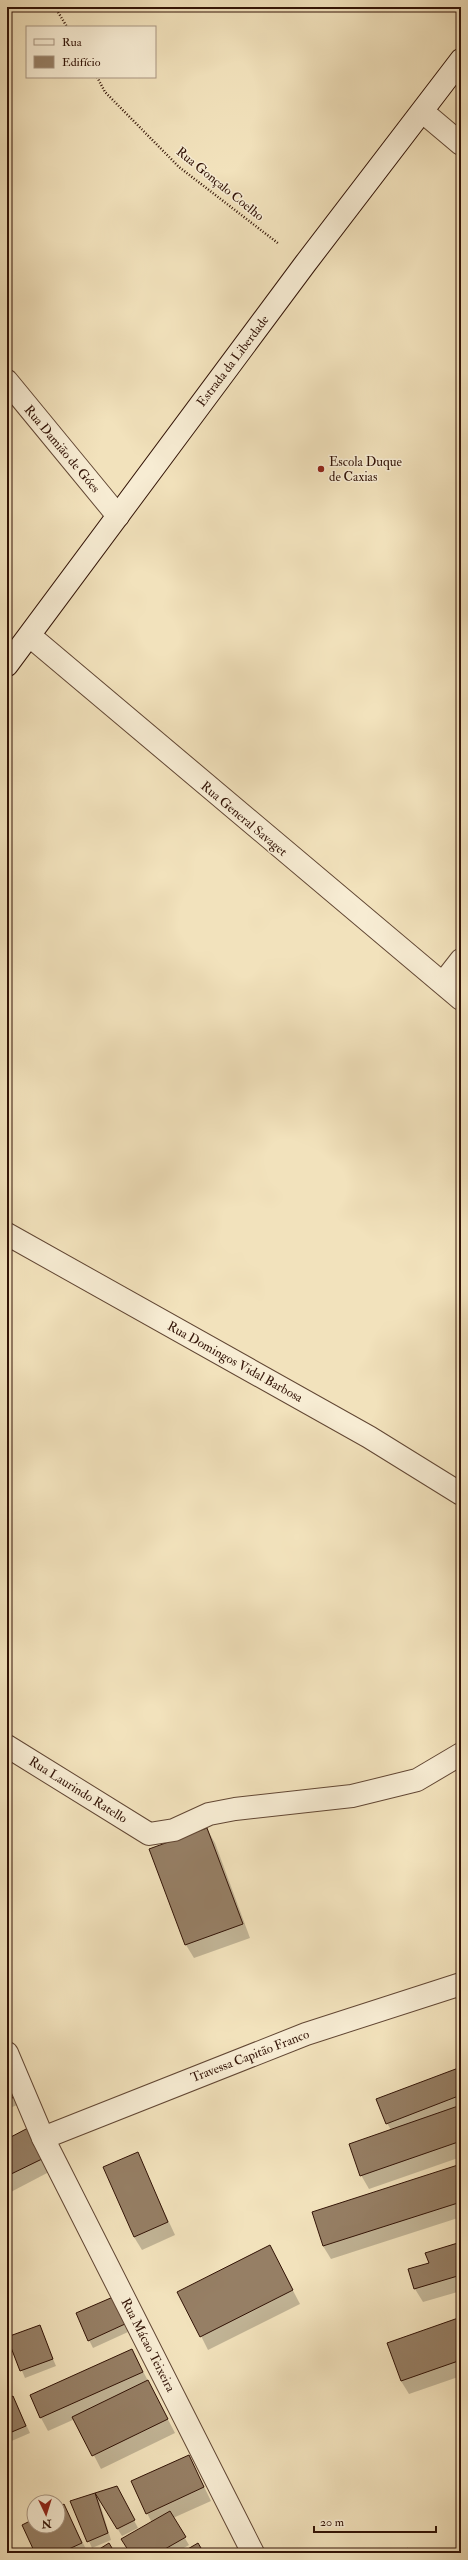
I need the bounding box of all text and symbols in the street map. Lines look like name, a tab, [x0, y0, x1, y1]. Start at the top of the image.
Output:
legend	[26, 26, 156, 78]
text: Rua	[62, 35, 83, 50]
text: Edifício	[62, 55, 101, 70]
street label: Rua Gonçalo Coelho	[173, 144, 267, 224]
street label: Estrada da Liberdade	[193, 312, 273, 410]
street label: Rua Damião de Góes	[21, 402, 104, 496]
place label: Escola Duque de Caxias	[329, 454, 402, 485]
marker: Escola Duque de Caxias	[316, 464, 326, 474]
street label: Rua General Savaget	[197, 778, 291, 860]
street label: Rua Domingos Vidal Barbosa	[164, 1318, 306, 1406]
street label: Rua Laurindo Ratello	[26, 1753, 130, 1827]
street label: Travessa Capitão Franco	[189, 2026, 312, 2087]
street label: Rua Mácao Teixeira	[117, 2295, 179, 2395]
north arrow	[26, 2494, 66, 2534]
scale bar	[314, 2508, 436, 2534]
text: 20 m	[320, 2515, 345, 2530]
text: N	[40, 2517, 53, 2530]

